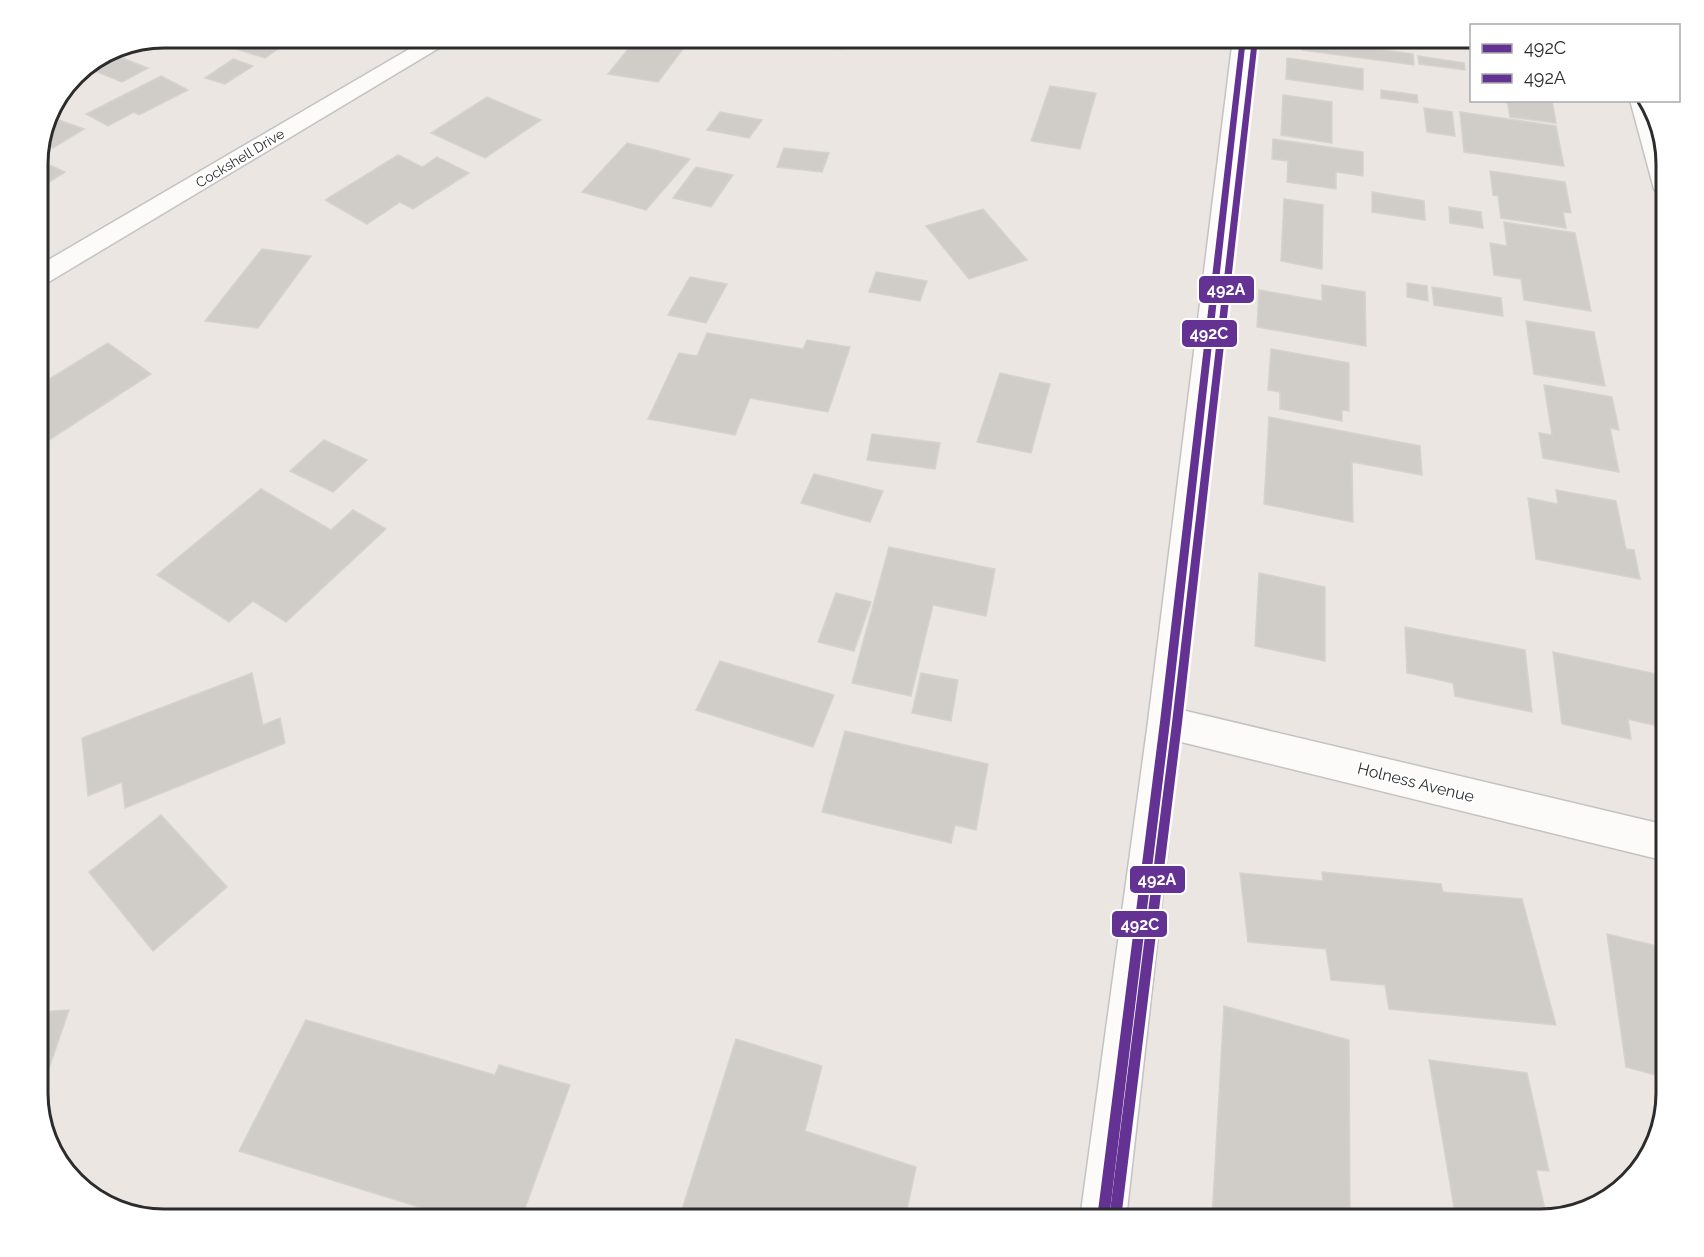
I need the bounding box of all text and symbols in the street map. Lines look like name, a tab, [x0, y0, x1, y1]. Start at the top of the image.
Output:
legend	[1470, 24, 1680, 102]
text: 492C	[1524, 37, 1566, 58]
text: 492A	[1524, 67, 1566, 88]
street label: Cockshell Drive	[193, 125, 287, 191]
line badge: 492A	[1198, 275, 1255, 304]
text: 492A	[1207, 280, 1245, 299]
line badge: 492C	[1181, 319, 1238, 348]
text: 492C	[1190, 324, 1228, 343]
street label: Holness Avenue	[1356, 759, 1476, 806]
line badge: 492A	[1129, 865, 1186, 894]
text: 492A	[1138, 870, 1176, 889]
line badge: 492C	[1111, 910, 1168, 938]
text: 492C	[1121, 915, 1159, 934]

